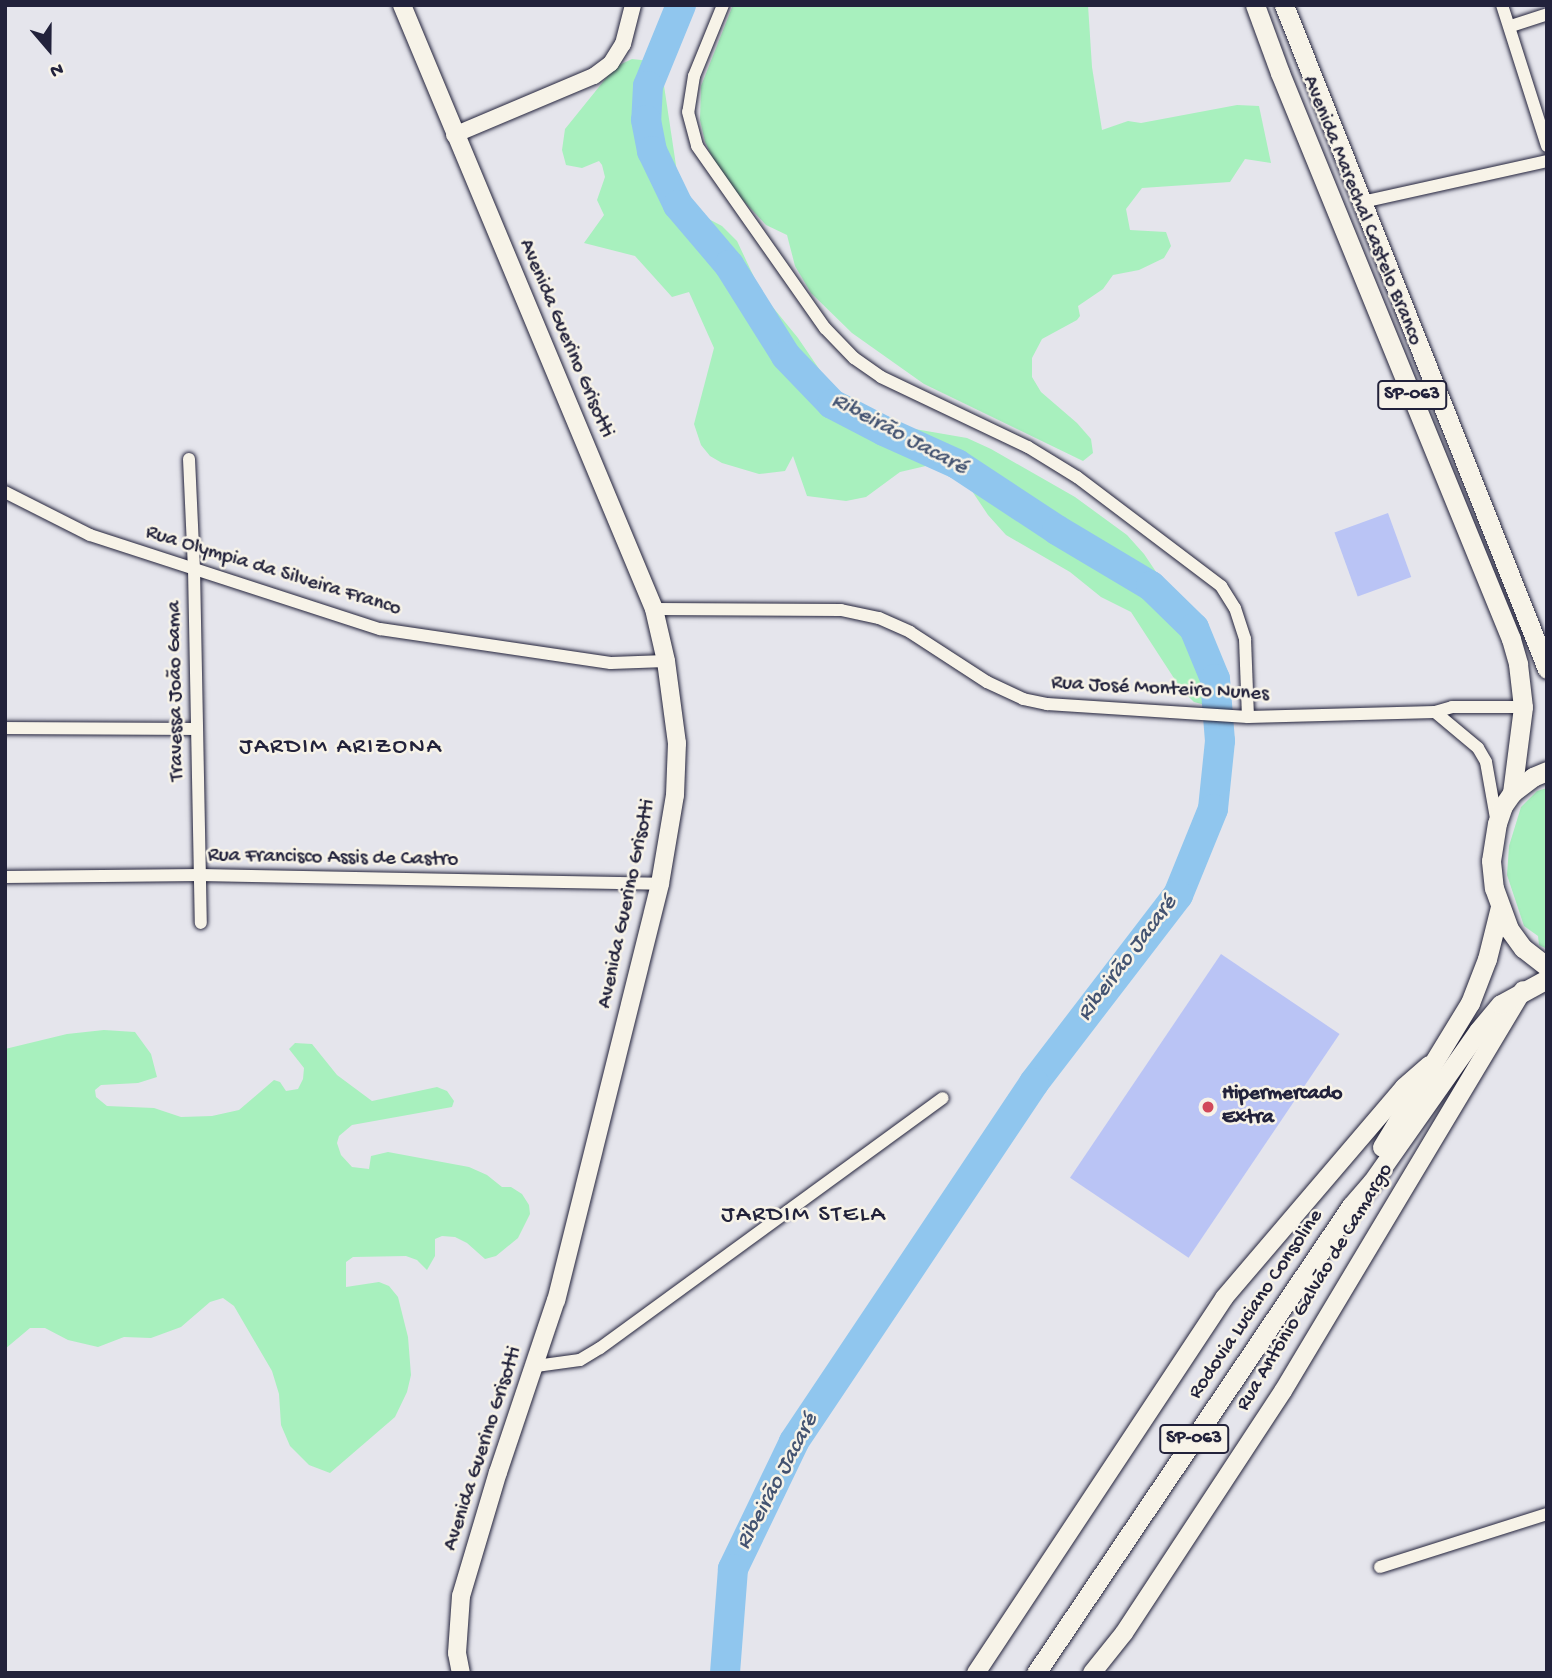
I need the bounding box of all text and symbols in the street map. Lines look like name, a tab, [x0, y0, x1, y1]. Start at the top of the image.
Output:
north arrow	[14, 14, 84, 84]
text: N	[47, 56, 66, 82]
street label: Avenida Marechal Castelo Branco	[1295, 72, 1427, 350]
street label: Avenida Guerino Grisotti	[512, 236, 618, 442]
road number: SP-063	[1377, 380, 1447, 410]
water label: Ribeirão Jacaré	[826, 388, 972, 482]
street label: Rua Olympia da Silveira Franco	[142, 521, 404, 623]
street label: Travessa João Gama	[163, 601, 191, 781]
street label: Rua José Monteiro Nunes	[1051, 672, 1269, 708]
district label: JARDIM ARIZONA	[241, 734, 441, 762]
street label: Avenida Guerino Grisotti	[594, 797, 662, 1011]
street label: Rua Francisco Assis de Castro	[207, 844, 459, 874]
water label: Ribeirão Jacaré	[1072, 891, 1184, 1027]
place label: Hipermercado Extra	[1222, 1082, 1342, 1132]
marker: Hipermercado Extra	[1200, 1099, 1216, 1115]
street label: Rua Antônio Galvão de Camargo	[1232, 1160, 1400, 1416]
district label: JARDIM STELA	[723, 1202, 885, 1230]
street label: Rodovia Luciano Consoline	[1184, 1205, 1330, 1405]
street label: Avenida Guerino Grisotti	[439, 1344, 529, 1554]
water label: Ribeirão Jacaré	[731, 1409, 825, 1555]
road number: SP-063	[1159, 1424, 1229, 1455]

